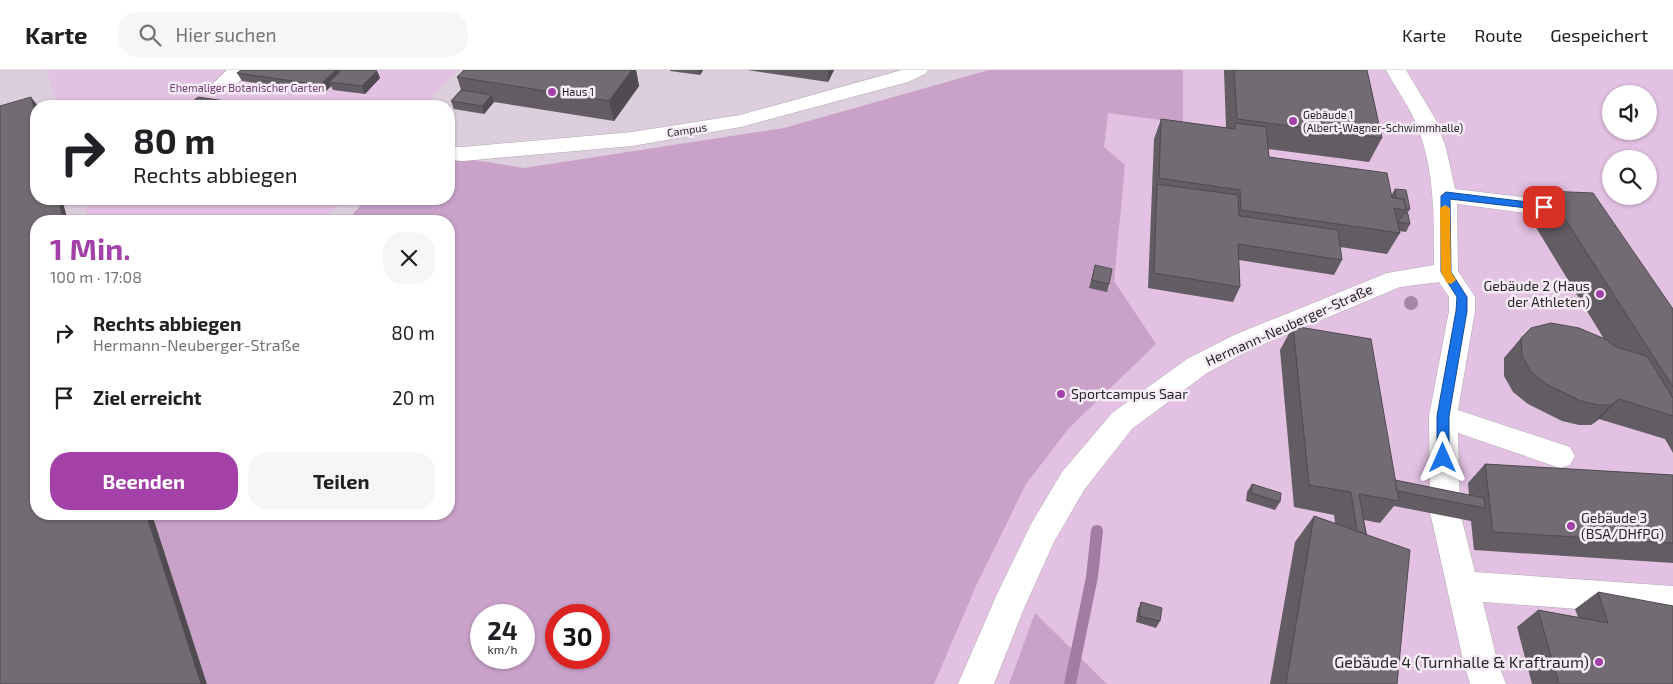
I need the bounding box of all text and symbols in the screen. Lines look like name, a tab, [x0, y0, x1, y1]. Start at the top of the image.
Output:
search box	[118, 12, 468, 57]
text: Karte	[25, 20, 88, 49]
icon: search	[136, 21, 164, 49]
text: Hier suchen	[176, 23, 277, 46]
text: Karte	[1402, 24, 1446, 46]
text: Route	[1474, 24, 1522, 46]
text: Gespeichert	[1550, 24, 1648, 46]
park label: Ehemaliger Botanischer Garten	[170, 81, 324, 94]
place label: Haus 1	[562, 85, 594, 98]
map controls	[1602, 85, 1657, 205]
button: sound	[1602, 85, 1657, 140]
marker: Haus 1	[546, 86, 558, 98]
place label: Gebäude 1 (Albert-Wagner-Schwimmhalle)	[1303, 108, 1463, 134]
marker: Gebäude 1 (Albert-Wagner-Schwimmhalle)	[1287, 115, 1299, 127]
text: 80 m	[133, 119, 215, 161]
icon: right	[50, 120, 115, 185]
street label: Campus	[666, 120, 708, 139]
button: search	[1602, 150, 1657, 205]
text: Rechts abbiegen	[133, 161, 298, 187]
pin	[1523, 186, 1565, 228]
icon: arrive	[1530, 193, 1558, 221]
text: 1 Min.	[50, 230, 131, 266]
button: close	[383, 232, 435, 284]
text: 100 m · 17:08	[50, 267, 142, 286]
place label: Gebäude 2 (Haus der Athleten)	[1484, 277, 1590, 310]
street label: Hermann-Neuberger-Straße	[1203, 280, 1375, 369]
marker: Gebäude 2 (Haus der Athleten)	[1594, 288, 1606, 300]
text: Rechts abbiegen	[93, 312, 241, 335]
icon: right	[50, 319, 78, 347]
text: 80 m	[391, 321, 435, 344]
text: Hermann-Neuberger-Straße	[93, 335, 300, 354]
icon: arrive	[50, 384, 78, 412]
place label: Sportcampus Saar	[1071, 385, 1188, 402]
text: Ziel erreicht	[93, 386, 202, 409]
text: 20 m	[392, 386, 435, 409]
marker: Sportcampus Saar	[1055, 388, 1067, 400]
position arrow	[1416, 431, 1468, 483]
button: Beenden	[50, 452, 238, 510]
button: Teilen	[248, 452, 435, 510]
place label: Gebäude 3 (BSA/DHfPG)	[1581, 509, 1664, 542]
marker: Gebäude 3 (BSA/DHfPG)	[1565, 520, 1577, 532]
speed limit sign: 30	[545, 604, 610, 669]
text: 24	[487, 615, 518, 645]
text: km/h	[488, 642, 517, 656]
place label: Gebäude 4 (Turnhalle & Kraftraum)	[1334, 652, 1589, 671]
marker: Gebäude 4 (Turnhalle & Kraftraum)	[1593, 656, 1605, 668]

